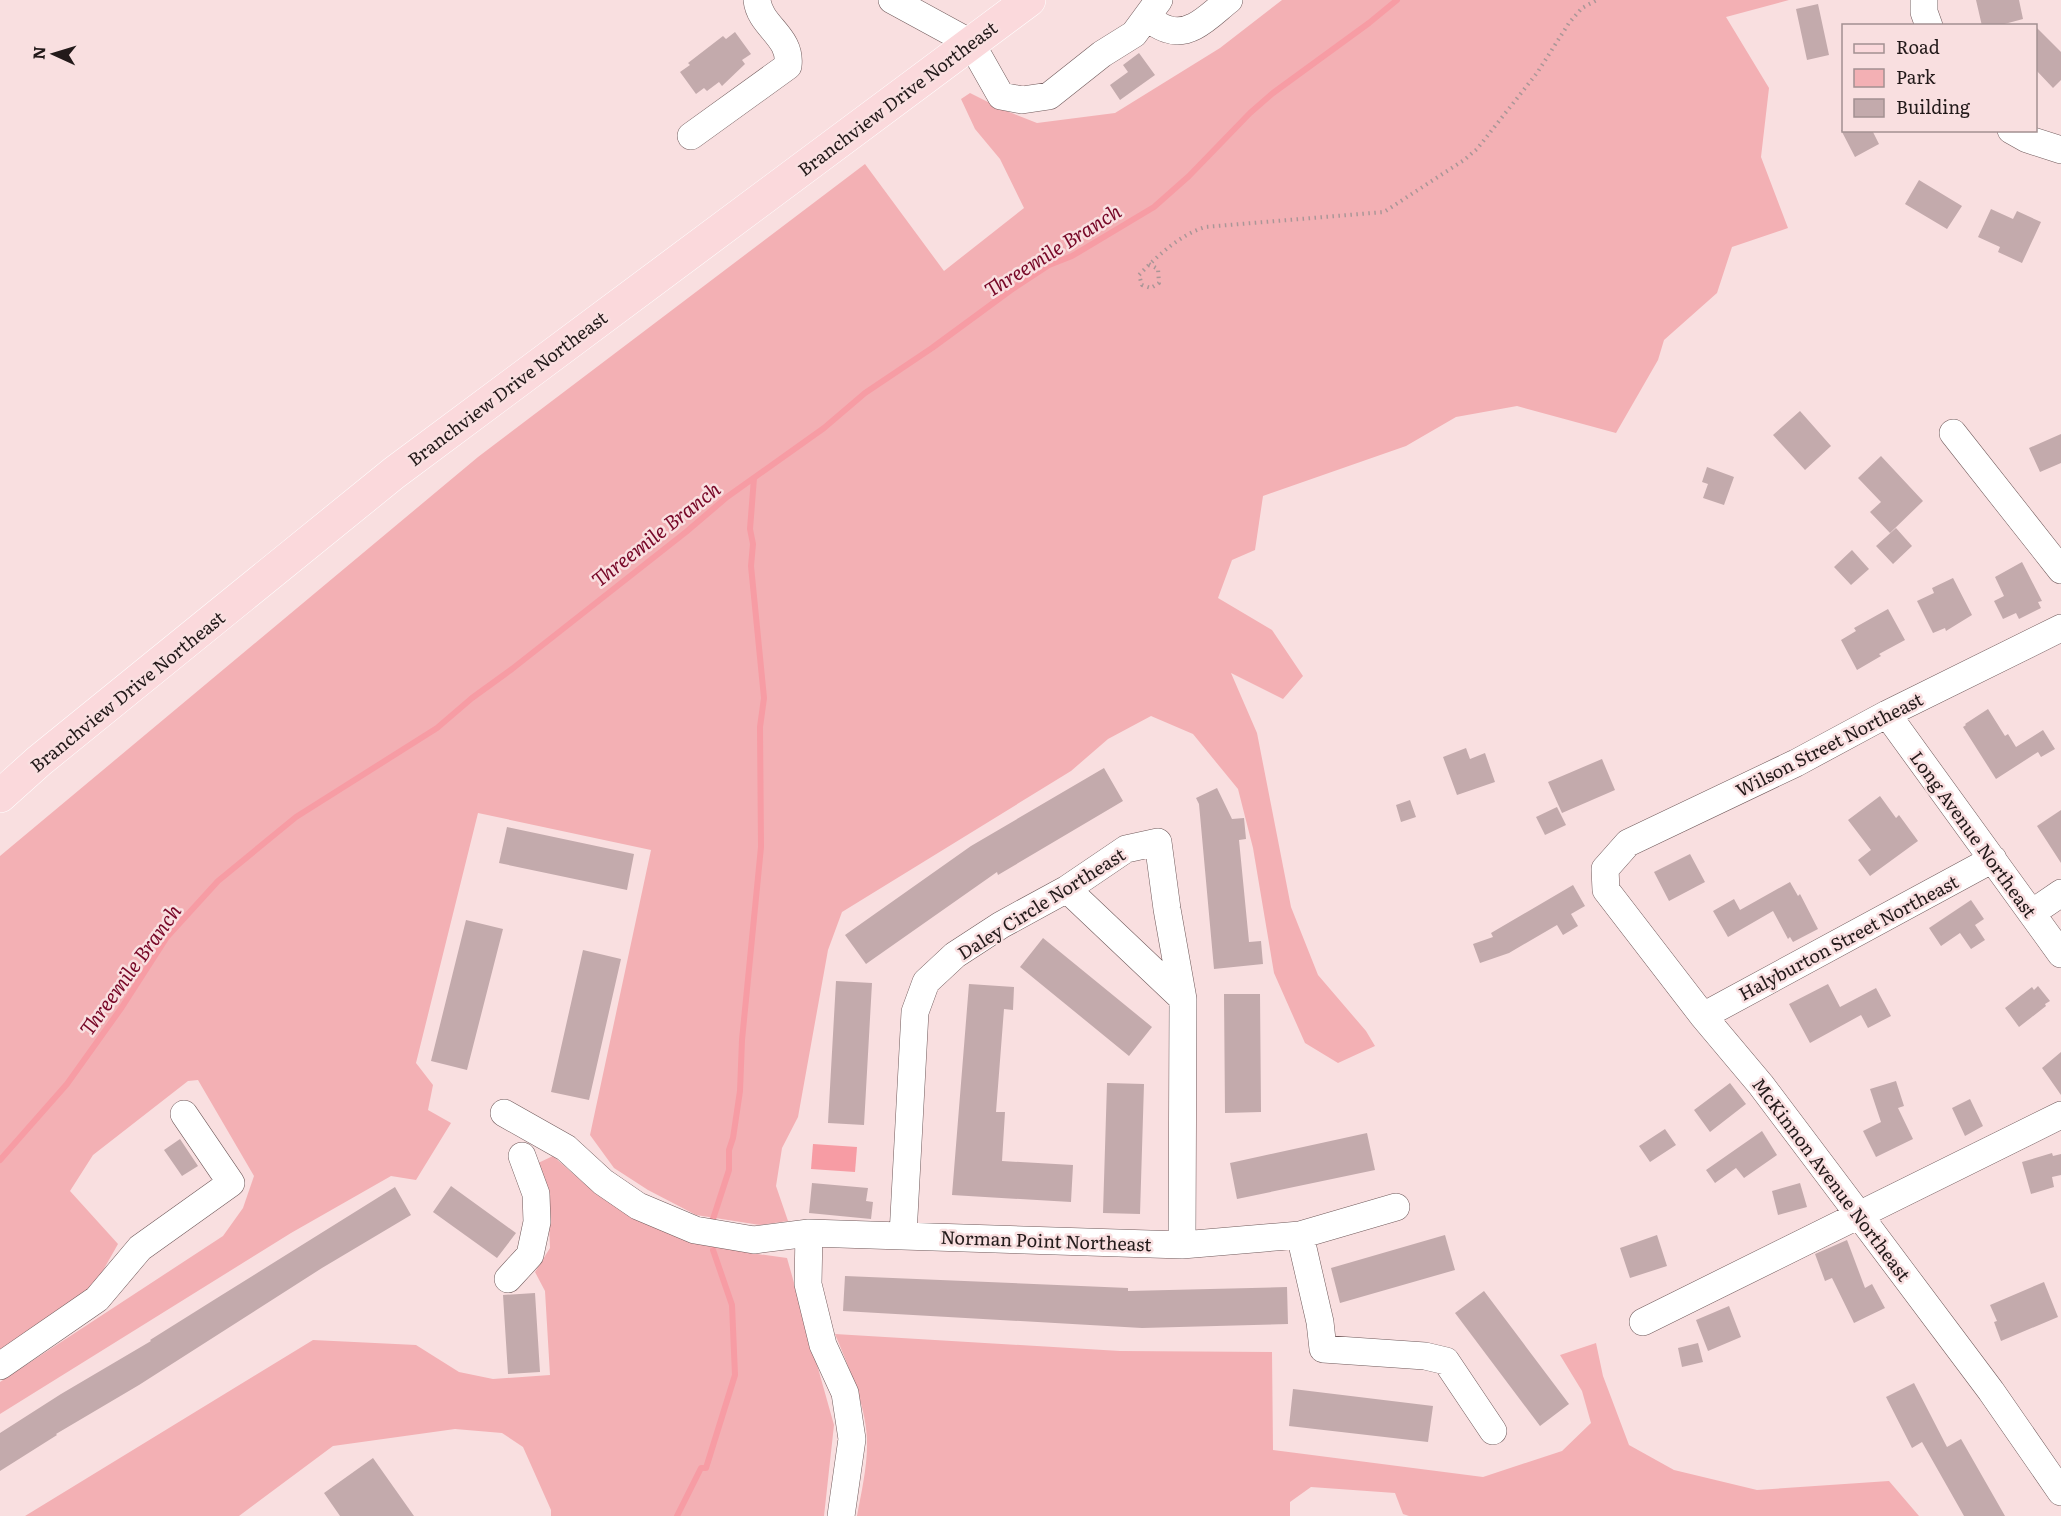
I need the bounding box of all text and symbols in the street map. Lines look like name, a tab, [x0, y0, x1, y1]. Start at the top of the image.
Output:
street label: Branchview Drive Northeast	[792, 13, 1003, 182]
north arrow	[24, 24, 84, 84]
legend	[1842, 24, 2037, 132]
text: Road	[1896, 33, 1940, 60]
text: N	[26, 45, 50, 60]
text: Park	[1896, 63, 1937, 90]
text: Building	[1896, 93, 1971, 120]
water label: Threemile Branch	[978, 195, 1126, 303]
street label: Branchview Drive Northeast	[402, 303, 613, 472]
water label: Threemile Branch	[584, 473, 726, 593]
street label: Branchview Drive Northeast	[24, 603, 231, 778]
street label: Wilson Street Northeast	[1731, 685, 1928, 803]
street label: Long Avenue Northeast	[1904, 745, 2044, 924]
street label: Daley Circle Northeast	[952, 840, 1131, 966]
street label: Halyburton Street Northeast	[1733, 867, 1963, 1007]
water label: Threemile Branch	[71, 897, 187, 1041]
street label: McKinnon Avenue Northeast	[1746, 1072, 1918, 1287]
street label: Norman Point Northeast	[940, 1223, 1153, 1257]

